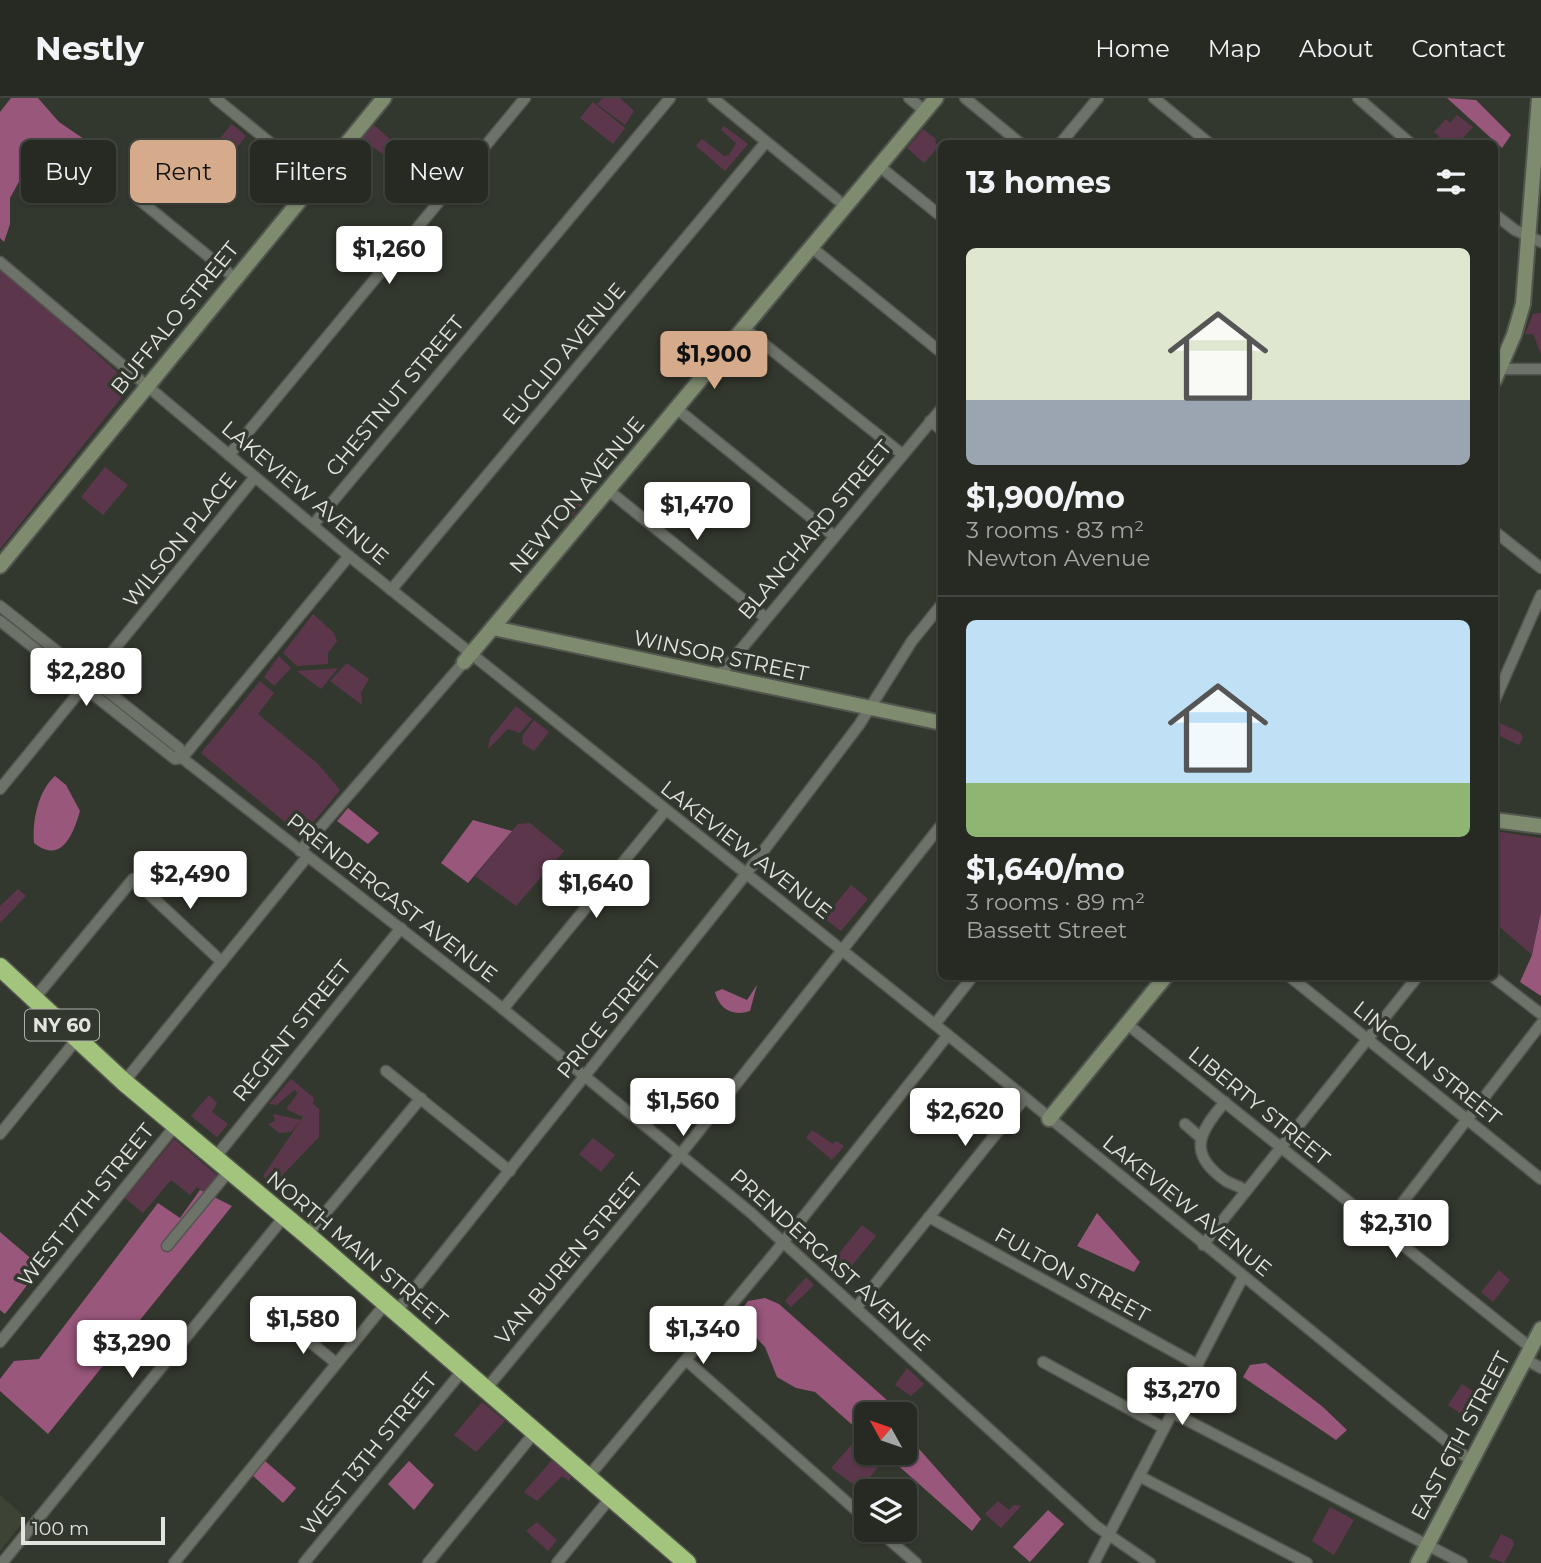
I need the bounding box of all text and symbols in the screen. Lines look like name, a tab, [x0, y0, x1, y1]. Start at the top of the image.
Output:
text: Nestly	[35, 28, 144, 68]
text: Home	[1095, 34, 1170, 63]
text: Map	[1208, 34, 1261, 63]
text: About	[1299, 34, 1373, 63]
text: Contact	[1411, 34, 1506, 63]
chip: Buy	[21, 140, 116, 203]
chip: Rent	[130, 140, 236, 203]
chip: Filters	[250, 140, 371, 203]
chip: New	[385, 140, 488, 203]
icon: filters	[1432, 163, 1470, 201]
text: 13 homes	[966, 164, 1111, 201]
pin: $1,260	[332, 226, 446, 286]
text: $1,260	[352, 235, 426, 263]
street label: BUFFALO STREET	[106, 236, 244, 399]
street label: EUCLID AVENUE	[497, 278, 630, 430]
icon: home	[1155, 293, 1281, 419]
street label: CHESTNUT STREET	[320, 310, 469, 481]
pin: $1,900	[657, 331, 771, 391]
text: $1,900	[676, 340, 752, 368]
street label: NEWTON AVENUE	[504, 411, 649, 578]
street label: LAKEVIEW AVENUE	[217, 416, 394, 570]
street label: BLANCHARD STREET	[733, 435, 897, 624]
street label: WILSON PLACE	[118, 467, 241, 612]
text: $1,900/mo	[966, 479, 1125, 516]
pin: $1,470	[640, 482, 754, 542]
text: $1,470	[660, 491, 734, 519]
text: 3 rooms · 83 m²	[966, 516, 1144, 544]
text: Newton Avenue	[966, 544, 1150, 572]
street label: WINSOR STREET	[632, 625, 811, 686]
pin: $2,280	[29, 648, 143, 708]
text: $2,280	[46, 657, 126, 685]
icon: home	[1155, 665, 1281, 791]
street label: LAKEVIEW AVENUE	[656, 775, 837, 924]
street label: PRENDERGAST AVENUE	[282, 808, 502, 987]
text: $1,640/mo	[966, 851, 1125, 888]
pin: $2,490	[133, 852, 247, 911]
text: $2,490	[150, 860, 230, 888]
pin: $1,640	[539, 860, 653, 920]
text: $1,640	[558, 869, 634, 897]
text: 3 rooms · 89 m²	[966, 888, 1145, 916]
text: Bassett Street	[966, 916, 1127, 944]
street label: PRICE STREET	[551, 950, 666, 1083]
street label: REGENT STREET	[227, 955, 356, 1106]
street label: LINCOLN STREET	[1348, 995, 1506, 1130]
road number: NY 60	[25, 1009, 99, 1040]
street label: LIBERTY STREET	[1184, 1041, 1335, 1170]
pin: $1,560	[626, 1079, 740, 1138]
text: $1,560	[646, 1087, 720, 1115]
pin: $2,620	[908, 1088, 1022, 1148]
text: $2,620	[926, 1097, 1004, 1125]
street label: WEST 17TH STREET	[12, 1118, 159, 1291]
street label: LAKEVIEW AVENUE	[1098, 1130, 1277, 1281]
street label: PRENDERGAST AVENUE	[725, 1163, 935, 1356]
street label: NORTH MAIN STREET	[262, 1166, 453, 1332]
street label: VAN BUREN STREET	[490, 1168, 648, 1349]
pin: $2,310	[1339, 1200, 1453, 1260]
text: $2,310	[1360, 1209, 1432, 1237]
street label: FULTON STREET	[991, 1222, 1154, 1327]
pin: $1,580	[246, 1296, 360, 1356]
text: $1,580	[266, 1305, 340, 1333]
pin: $1,340	[646, 1306, 760, 1366]
text: $1,340	[666, 1315, 740, 1343]
pin: $3,290	[75, 1320, 189, 1380]
text: $3,290	[93, 1329, 171, 1357]
street label: EAST 6TH STREET	[1406, 1347, 1515, 1524]
street label: WEST 13TH STREET	[296, 1368, 442, 1540]
pin: $3,270	[1125, 1368, 1239, 1427]
text: $3,270	[1143, 1376, 1221, 1404]
north arrow	[854, 1402, 917, 1465]
map controls	[854, 1402, 917, 1542]
button: layers	[854, 1479, 917, 1542]
scale bar	[21, 1514, 164, 1546]
text: 100 m	[32, 1517, 89, 1540]

